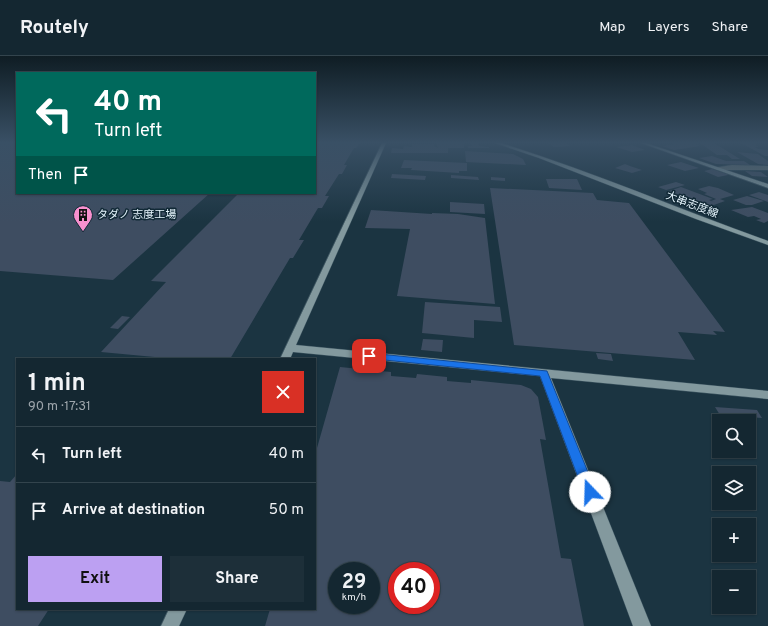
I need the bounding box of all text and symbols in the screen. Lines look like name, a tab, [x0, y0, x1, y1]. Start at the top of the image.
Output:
text: Routely	[20, 16, 89, 40]
text: Map	[599, 19, 625, 36]
text: Layers	[647, 19, 689, 36]
text: Share	[711, 19, 748, 36]
text: 40 m	[94, 85, 162, 121]
icon: left	[28, 88, 80, 140]
text: Turn left	[94, 120, 162, 143]
icon: arrive	[70, 164, 92, 186]
text: Then	[28, 166, 62, 185]
street label: 大串志度線	[664, 189, 720, 221]
building icon: タダノ 志度工場	[72, 204, 94, 232]
place label: タダノ 志度工場	[97, 208, 176, 222]
pin	[352, 339, 386, 373]
icon: arrive	[358, 345, 380, 367]
text: 1 min	[28, 369, 86, 399]
button: close	[262, 371, 304, 413]
text: 90 m · 17:31	[28, 399, 91, 415]
map controls	[712, 414, 756, 614]
button: search	[712, 414, 756, 458]
icon: left	[28, 444, 50, 466]
text: Turn left	[62, 445, 122, 464]
text: 40 m	[269, 445, 304, 464]
button: layers	[712, 466, 756, 510]
position arrow	[569, 471, 611, 513]
icon: arrive	[28, 500, 50, 522]
text: Arrive at destination	[62, 501, 205, 520]
text: 50 m	[269, 501, 304, 520]
button: +	[712, 518, 756, 562]
button: Exit	[28, 556, 162, 602]
button: Share	[170, 556, 304, 602]
speed limit sign: 40	[388, 562, 440, 614]
text: 29	[342, 570, 366, 596]
button: −	[712, 570, 756, 614]
text: km/h	[342, 591, 366, 604]

